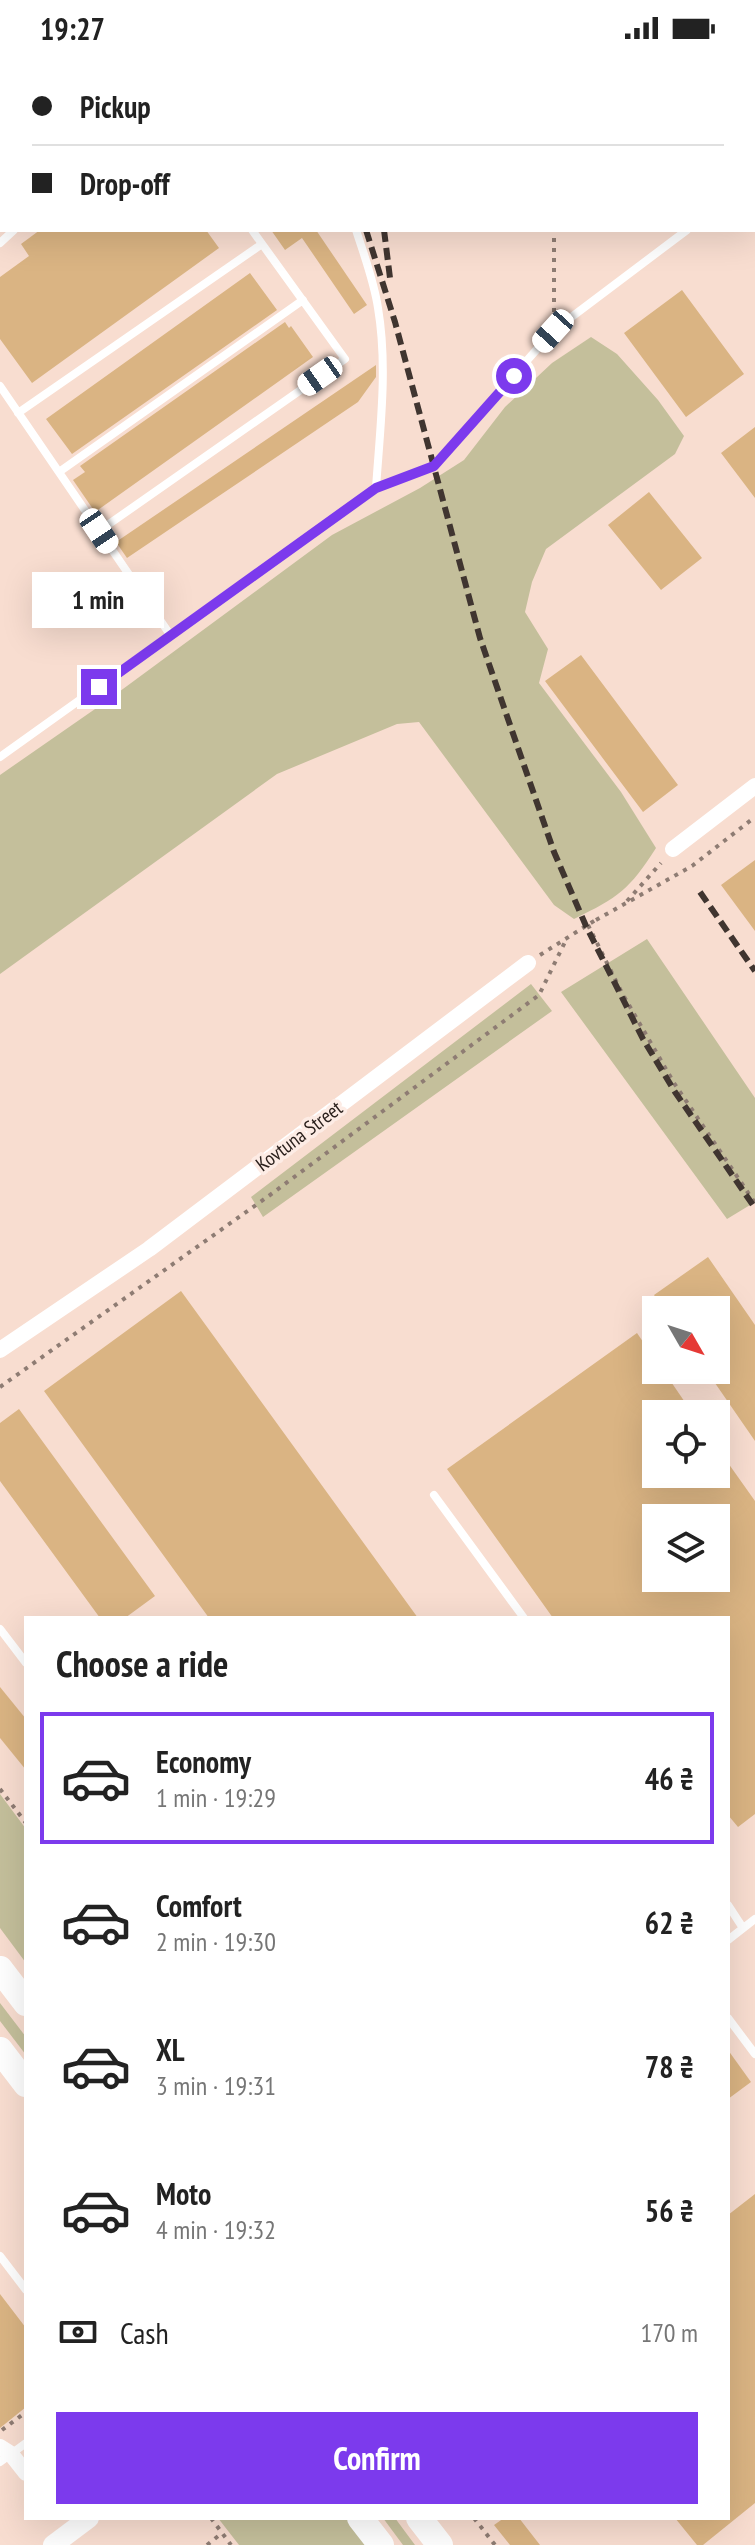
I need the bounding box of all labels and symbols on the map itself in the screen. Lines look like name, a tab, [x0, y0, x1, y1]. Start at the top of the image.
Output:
car	[528, 305, 578, 357]
car	[293, 352, 347, 400]
route start	[496, 358, 532, 394]
car	[76, 504, 122, 558]
callout: 1 min	[33, 571, 165, 627]
route end	[81, 669, 117, 705]
street label: Kovtuna Street	[250, 1095, 348, 1177]
north arrow	[642, 1296, 730, 1384]

